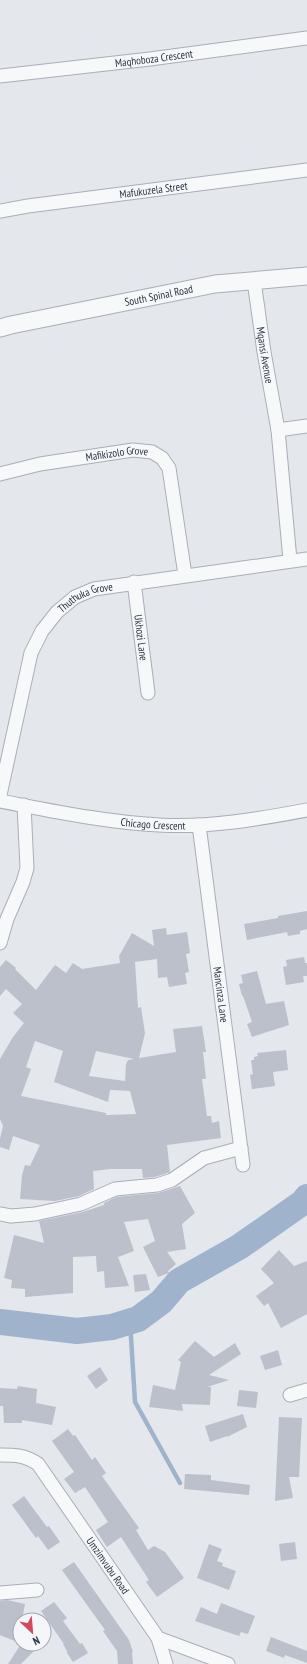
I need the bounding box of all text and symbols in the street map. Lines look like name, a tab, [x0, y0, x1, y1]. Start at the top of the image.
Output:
street label: Maqhoboza Crescent	[114, 46, 194, 70]
street label: Mafukuzela Street	[119, 178, 188, 201]
street label: South Spinal Road	[123, 282, 194, 309]
street label: Mqansi Avenue	[254, 326, 277, 385]
street label: Mafikizolo Grove	[85, 443, 149, 464]
street label: Thuthuka Grove	[55, 579, 114, 616]
street label: Ukhozi Lane	[131, 614, 151, 662]
street label: Chicago Crescent	[120, 815, 186, 833]
street label: Mancinza Lane	[210, 966, 232, 1024]
street label: Umzimvubu Road	[83, 1534, 133, 1597]
north arrow	[12, 1612, 52, 1652]
text: N	[31, 1633, 42, 1649]

